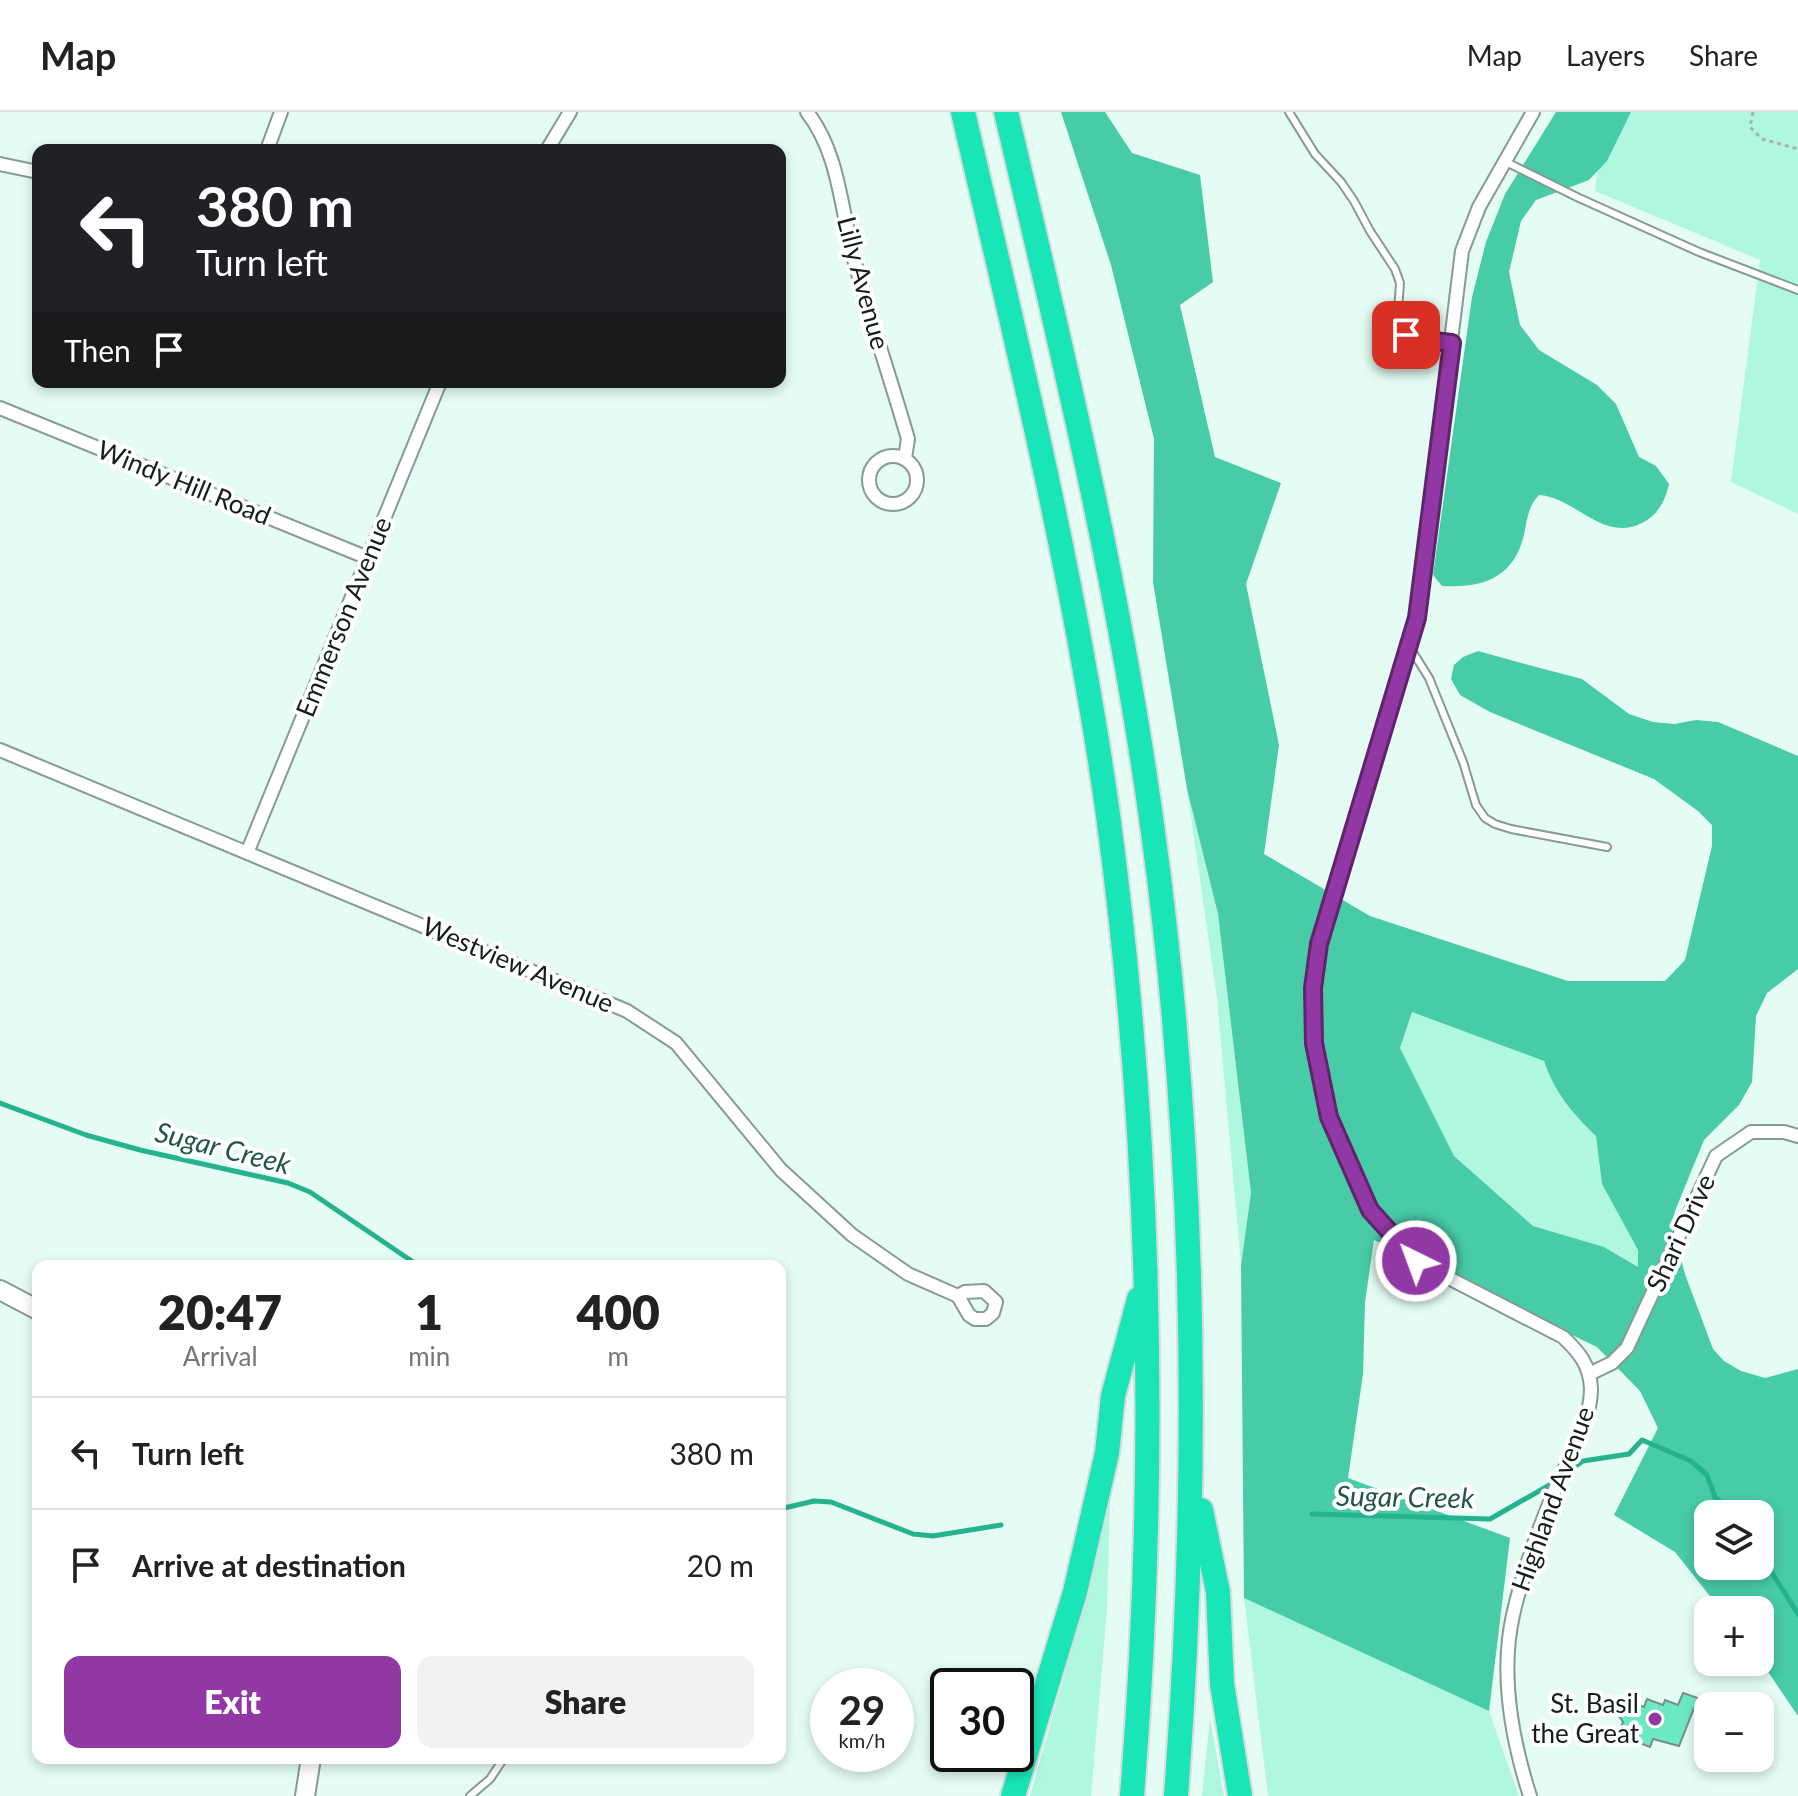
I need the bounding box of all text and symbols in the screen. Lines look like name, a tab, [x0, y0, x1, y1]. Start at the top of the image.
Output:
text: Map	[40, 32, 116, 78]
text: Map	[1467, 38, 1522, 72]
text: Layers	[1566, 38, 1645, 72]
text: Share	[1689, 38, 1758, 72]
text: 380 m	[196, 172, 354, 239]
icon: left	[64, 176, 168, 280]
street label: Lilly Avenue	[831, 213, 897, 353]
text: Turn left	[196, 240, 328, 284]
pin	[1372, 301, 1440, 369]
icon: arrive	[1384, 313, 1428, 357]
icon: arrive	[147, 328, 191, 372]
text: Then	[64, 332, 131, 368]
street label: Windy Hill Road	[93, 433, 276, 531]
street label: Emmerson Avenue	[288, 512, 398, 721]
street label: Westview Avenue	[418, 909, 619, 1019]
water label: Sugar Creek	[152, 1114, 295, 1180]
street label: Shari Drive	[1639, 1169, 1721, 1296]
position arrow	[1374, 1219, 1458, 1303]
text: 20:47	[158, 1283, 282, 1340]
text: 1	[415, 1283, 443, 1340]
text: 400	[576, 1283, 660, 1340]
text: Arrival	[183, 1340, 258, 1372]
text: min	[408, 1340, 450, 1372]
text: m	[607, 1340, 629, 1372]
street label: Highland Avenue	[1504, 1402, 1600, 1595]
icon: left	[64, 1431, 108, 1475]
text: Turn left	[132, 1435, 244, 1471]
text: 380 m	[669, 1435, 754, 1471]
water label: Sugar Creek	[1336, 1478, 1475, 1514]
map controls	[1694, 1500, 1774, 1772]
button: layers	[1694, 1500, 1774, 1580]
icon: arrive	[64, 1543, 108, 1587]
text: Arrive at destination	[132, 1547, 406, 1583]
text: 20 m	[687, 1547, 754, 1583]
button: +	[1694, 1596, 1774, 1676]
button: Exit	[64, 1656, 401, 1748]
button: Share	[417, 1656, 754, 1748]
speed limit sign: 30	[930, 1668, 1034, 1772]
text: 29	[839, 1686, 885, 1734]
place label: St. Basil the Great	[1531, 1687, 1640, 1749]
button: −	[1694, 1692, 1774, 1772]
marker: St. Basil the Great	[1646, 1710, 1664, 1728]
text: km/h	[839, 1728, 885, 1752]

